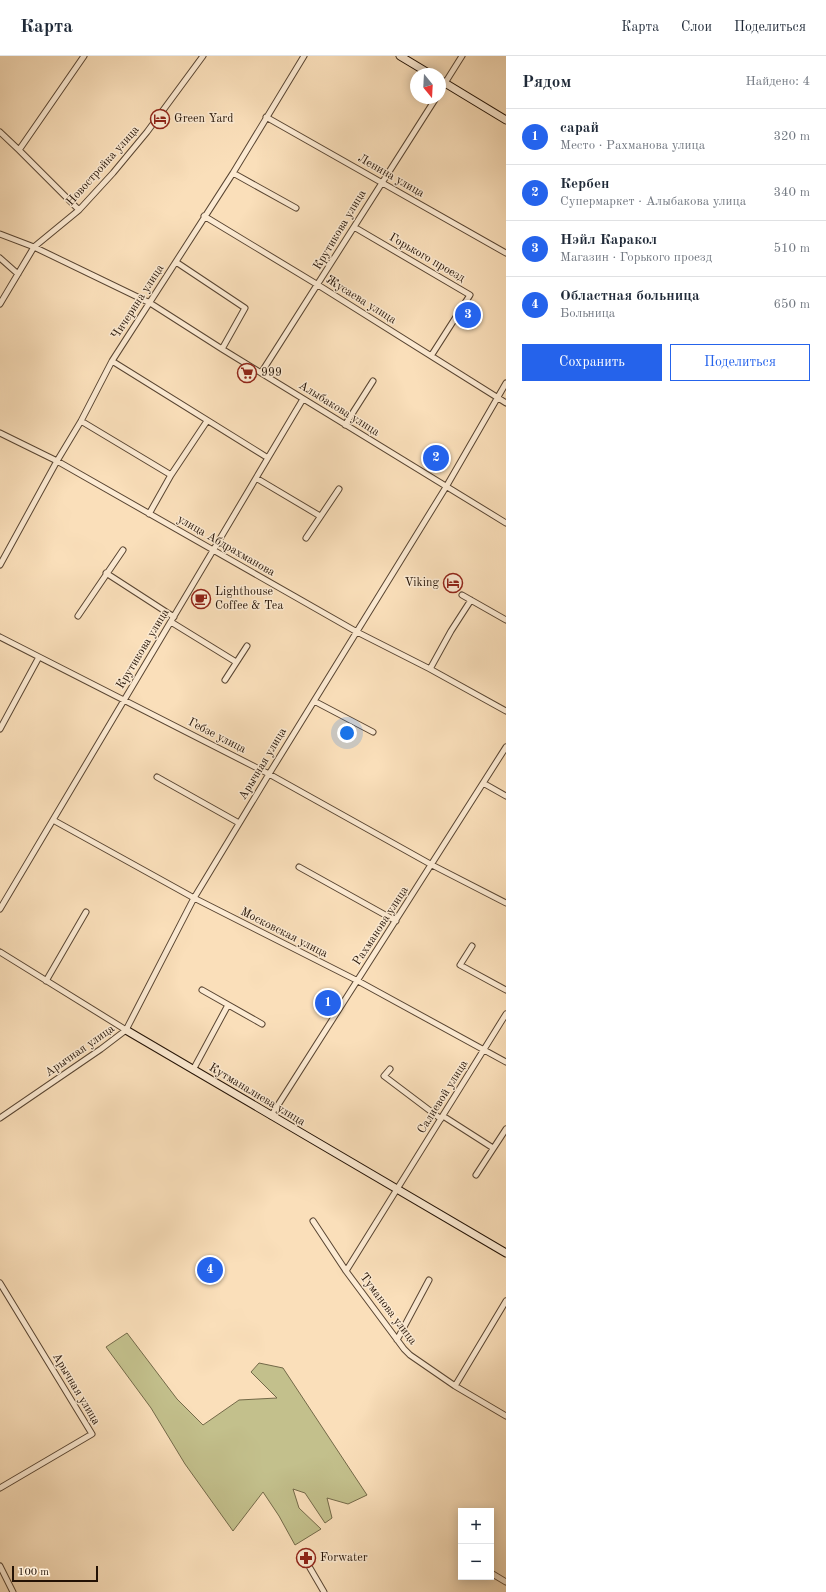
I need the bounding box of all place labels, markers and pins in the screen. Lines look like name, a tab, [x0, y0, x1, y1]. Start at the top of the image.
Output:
hotel icon: Green Yard	[149, 108, 171, 130]
place label: Green Yard	[174, 113, 234, 125]
pin: 3	[455, 300, 481, 330]
supermarket icon: 999	[236, 362, 258, 384]
place label: 999	[261, 367, 282, 379]
pin: 2	[423, 443, 449, 473]
hotel icon: Viking	[442, 572, 464, 594]
place label: Viking	[405, 577, 440, 589]
place label: Lighthouse Coffee & Tea	[215, 586, 283, 612]
cafe icon: Lighthouse Coffee & Tea	[190, 588, 212, 610]
pin: 1	[315, 988, 341, 1018]
pin: 4	[197, 1255, 223, 1285]
pharmacy icon: Forwater	[295, 1547, 317, 1569]
place label: Forwater	[320, 1552, 368, 1564]

